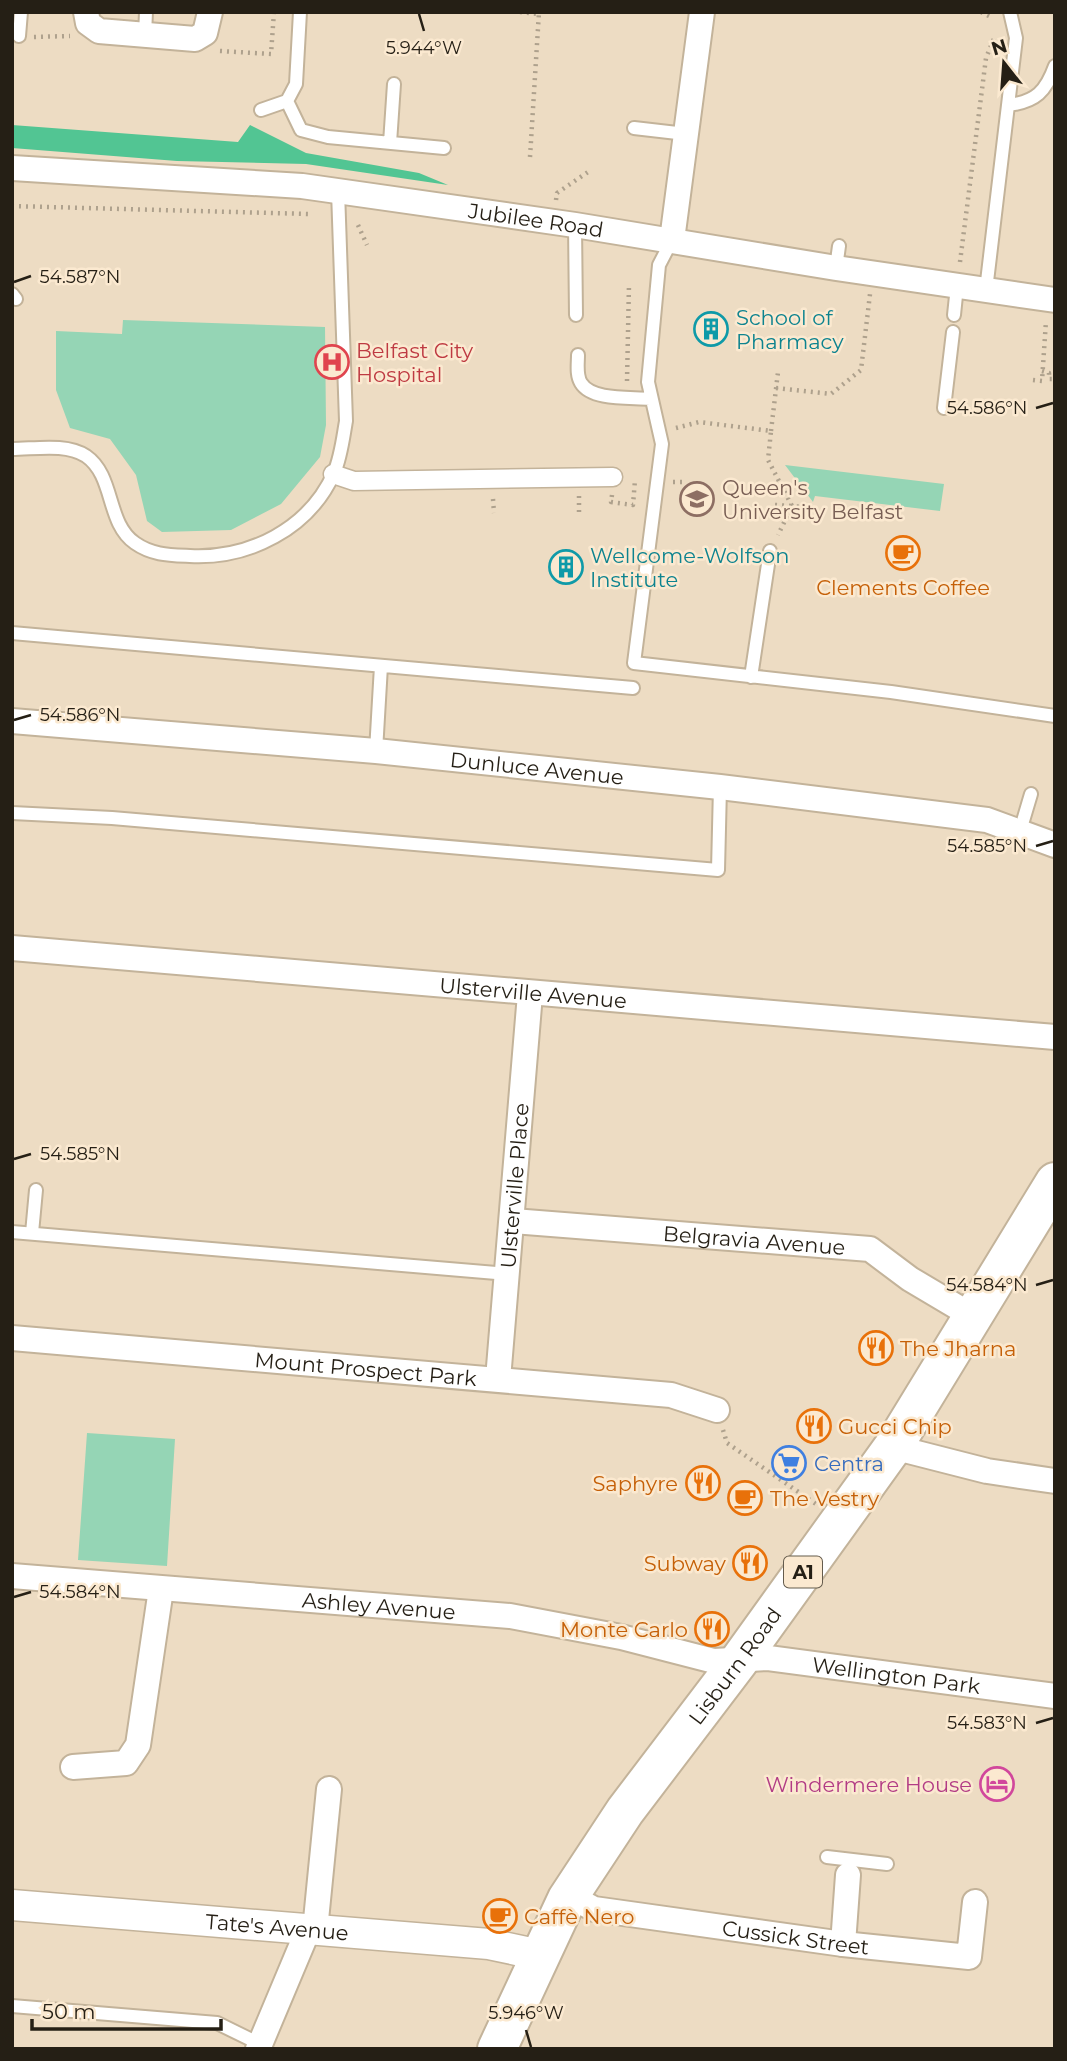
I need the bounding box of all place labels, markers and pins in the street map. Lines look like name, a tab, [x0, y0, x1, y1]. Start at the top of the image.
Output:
place label: School of Pharmacy	[736, 305, 844, 354]
building icon: School of Pharmacy	[692, 310, 730, 348]
place label: Belfast City Hospital	[356, 338, 474, 387]
hospital icon: Belfast City Hospital	[313, 343, 351, 381]
place label: Queen's University Belfast	[722, 475, 903, 524]
school or university icon: Queen's University Belfast	[678, 480, 716, 518]
cafe icon: Clements Coffee	[884, 534, 922, 572]
place label: Wellcome-Wolfson Institute	[590, 543, 789, 592]
building icon: Wellcome-Wolfson Institute	[547, 548, 585, 586]
place label: Clements Coffee	[816, 575, 990, 600]
restaurant icon: The Jharna	[857, 1329, 895, 1367]
place label: The Jharna	[900, 1336, 1016, 1361]
restaurant icon: Gucci Chip	[795, 1407, 833, 1445]
place label: Gucci Chip	[838, 1414, 952, 1439]
supermarket icon: Centra	[770, 1444, 808, 1482]
place label: Centra	[814, 1451, 884, 1476]
restaurant icon: Saphyre	[684, 1464, 722, 1502]
place label: Saphyre	[592, 1471, 678, 1496]
cafe icon: The Vestry	[726, 1479, 764, 1517]
place label: The Vestry	[770, 1486, 880, 1511]
restaurant icon: Subway	[731, 1544, 769, 1582]
place label: Subway	[644, 1551, 727, 1576]
restaurant icon: Monte Carlo	[693, 1610, 731, 1648]
place label: Monte Carlo	[560, 1617, 688, 1642]
hotel icon: Windermere House	[978, 1765, 1016, 1803]
place label: Windermere House	[765, 1772, 972, 1797]
cafe icon: Caffè Nero	[481, 1897, 519, 1935]
place label: Caffè Nero	[524, 1904, 634, 1929]

